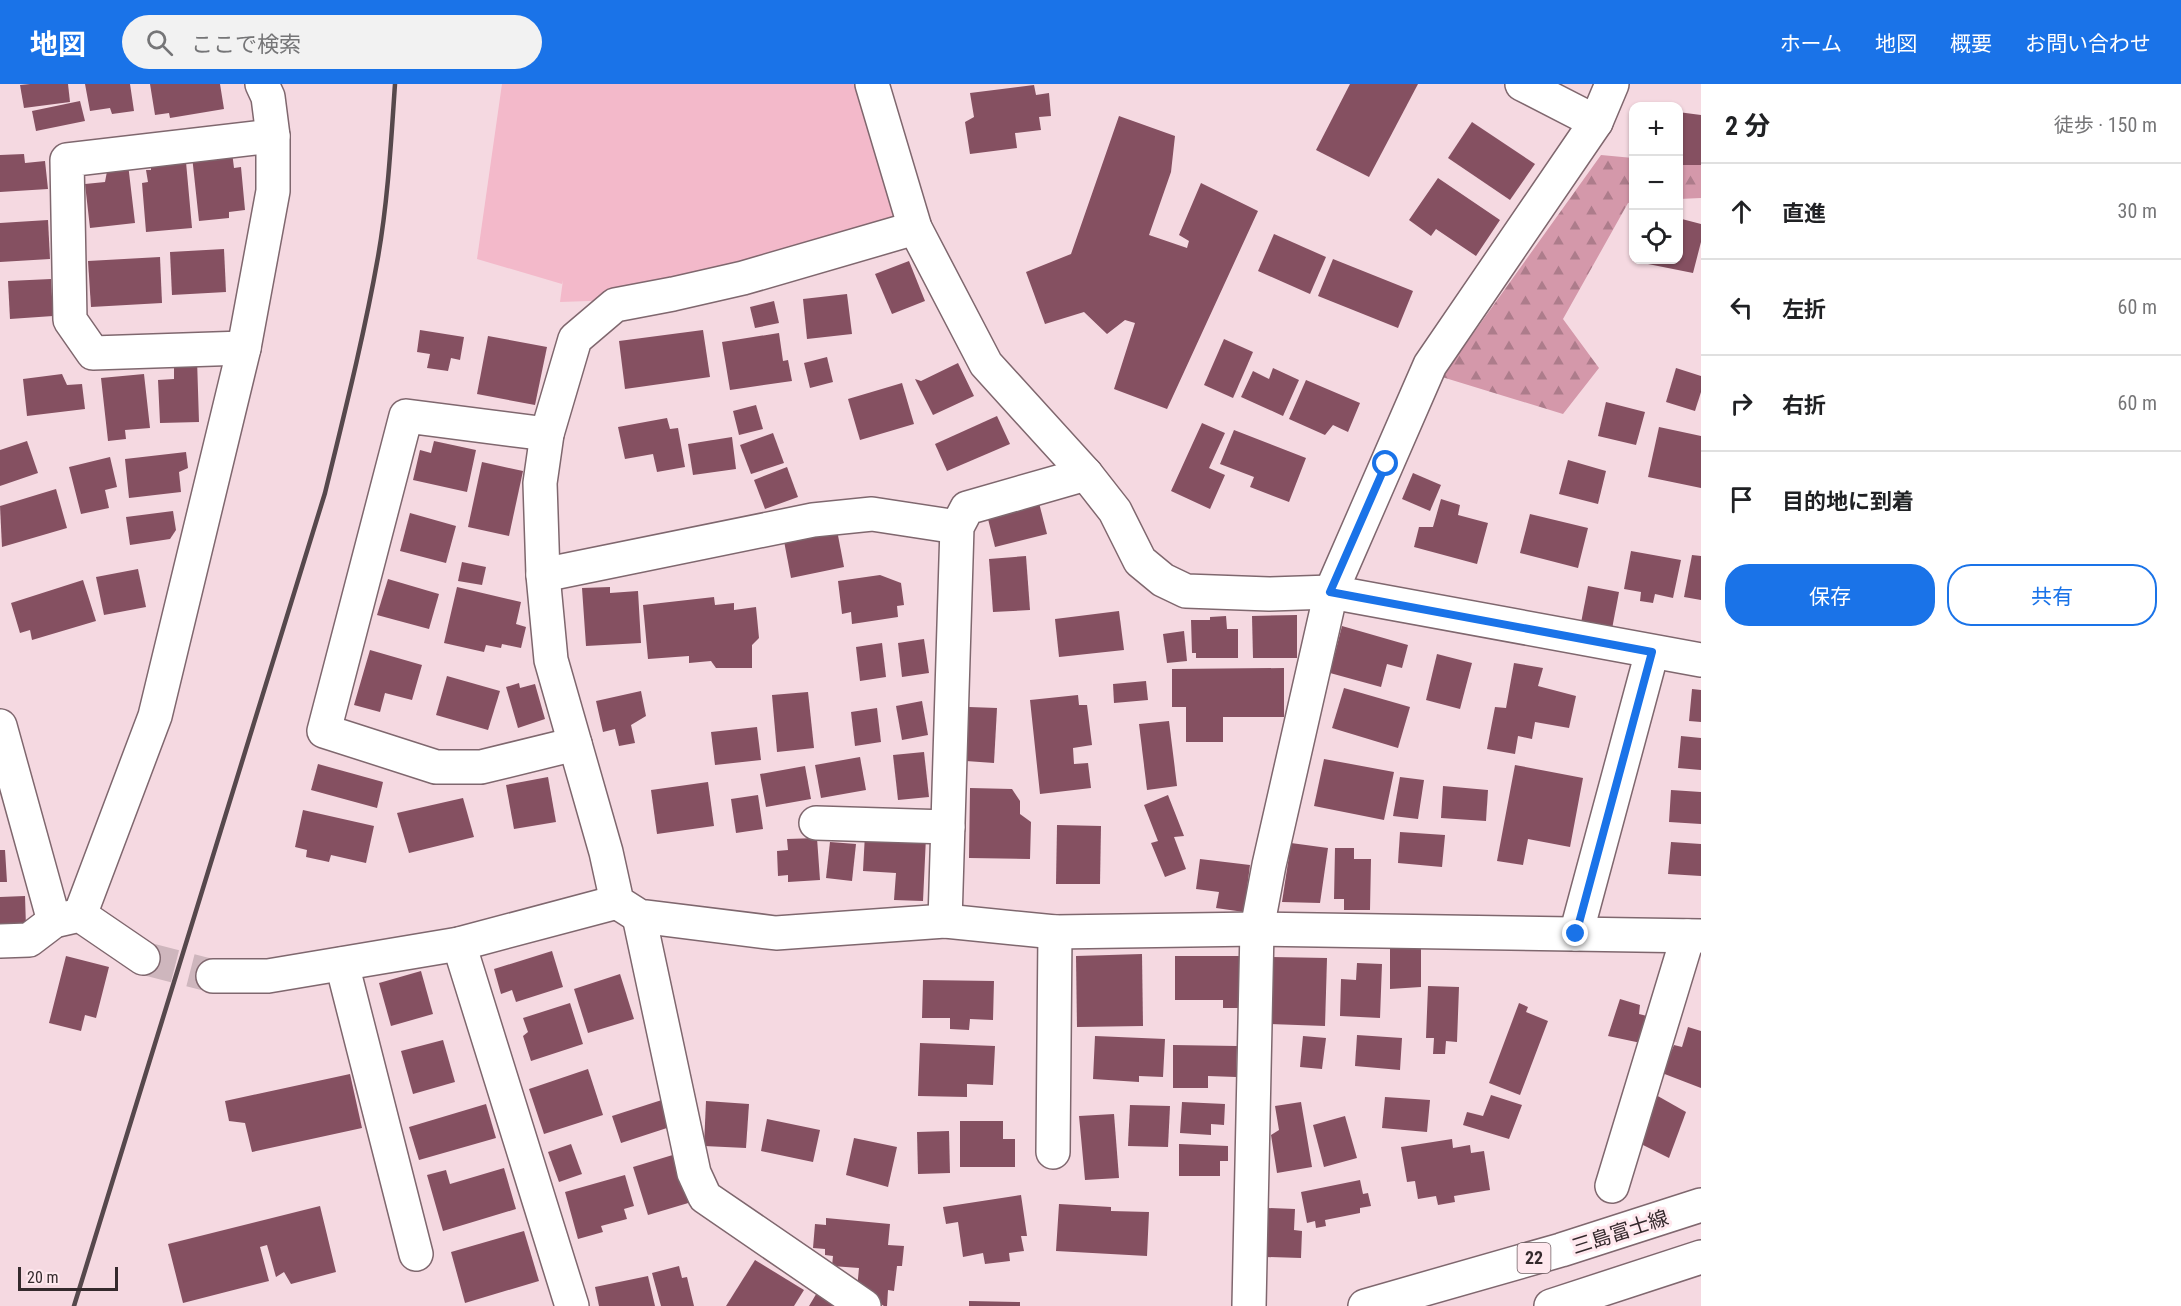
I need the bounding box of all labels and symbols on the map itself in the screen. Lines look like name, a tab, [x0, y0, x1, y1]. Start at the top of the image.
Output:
route start	[1372, 450, 1398, 476]
route end	[1562, 920, 1588, 946]
street label: 三島富士線	[1569, 1205, 1671, 1259]
road number: 22	[1518, 1243, 1550, 1273]
scale bar	[18, 1264, 118, 1292]

